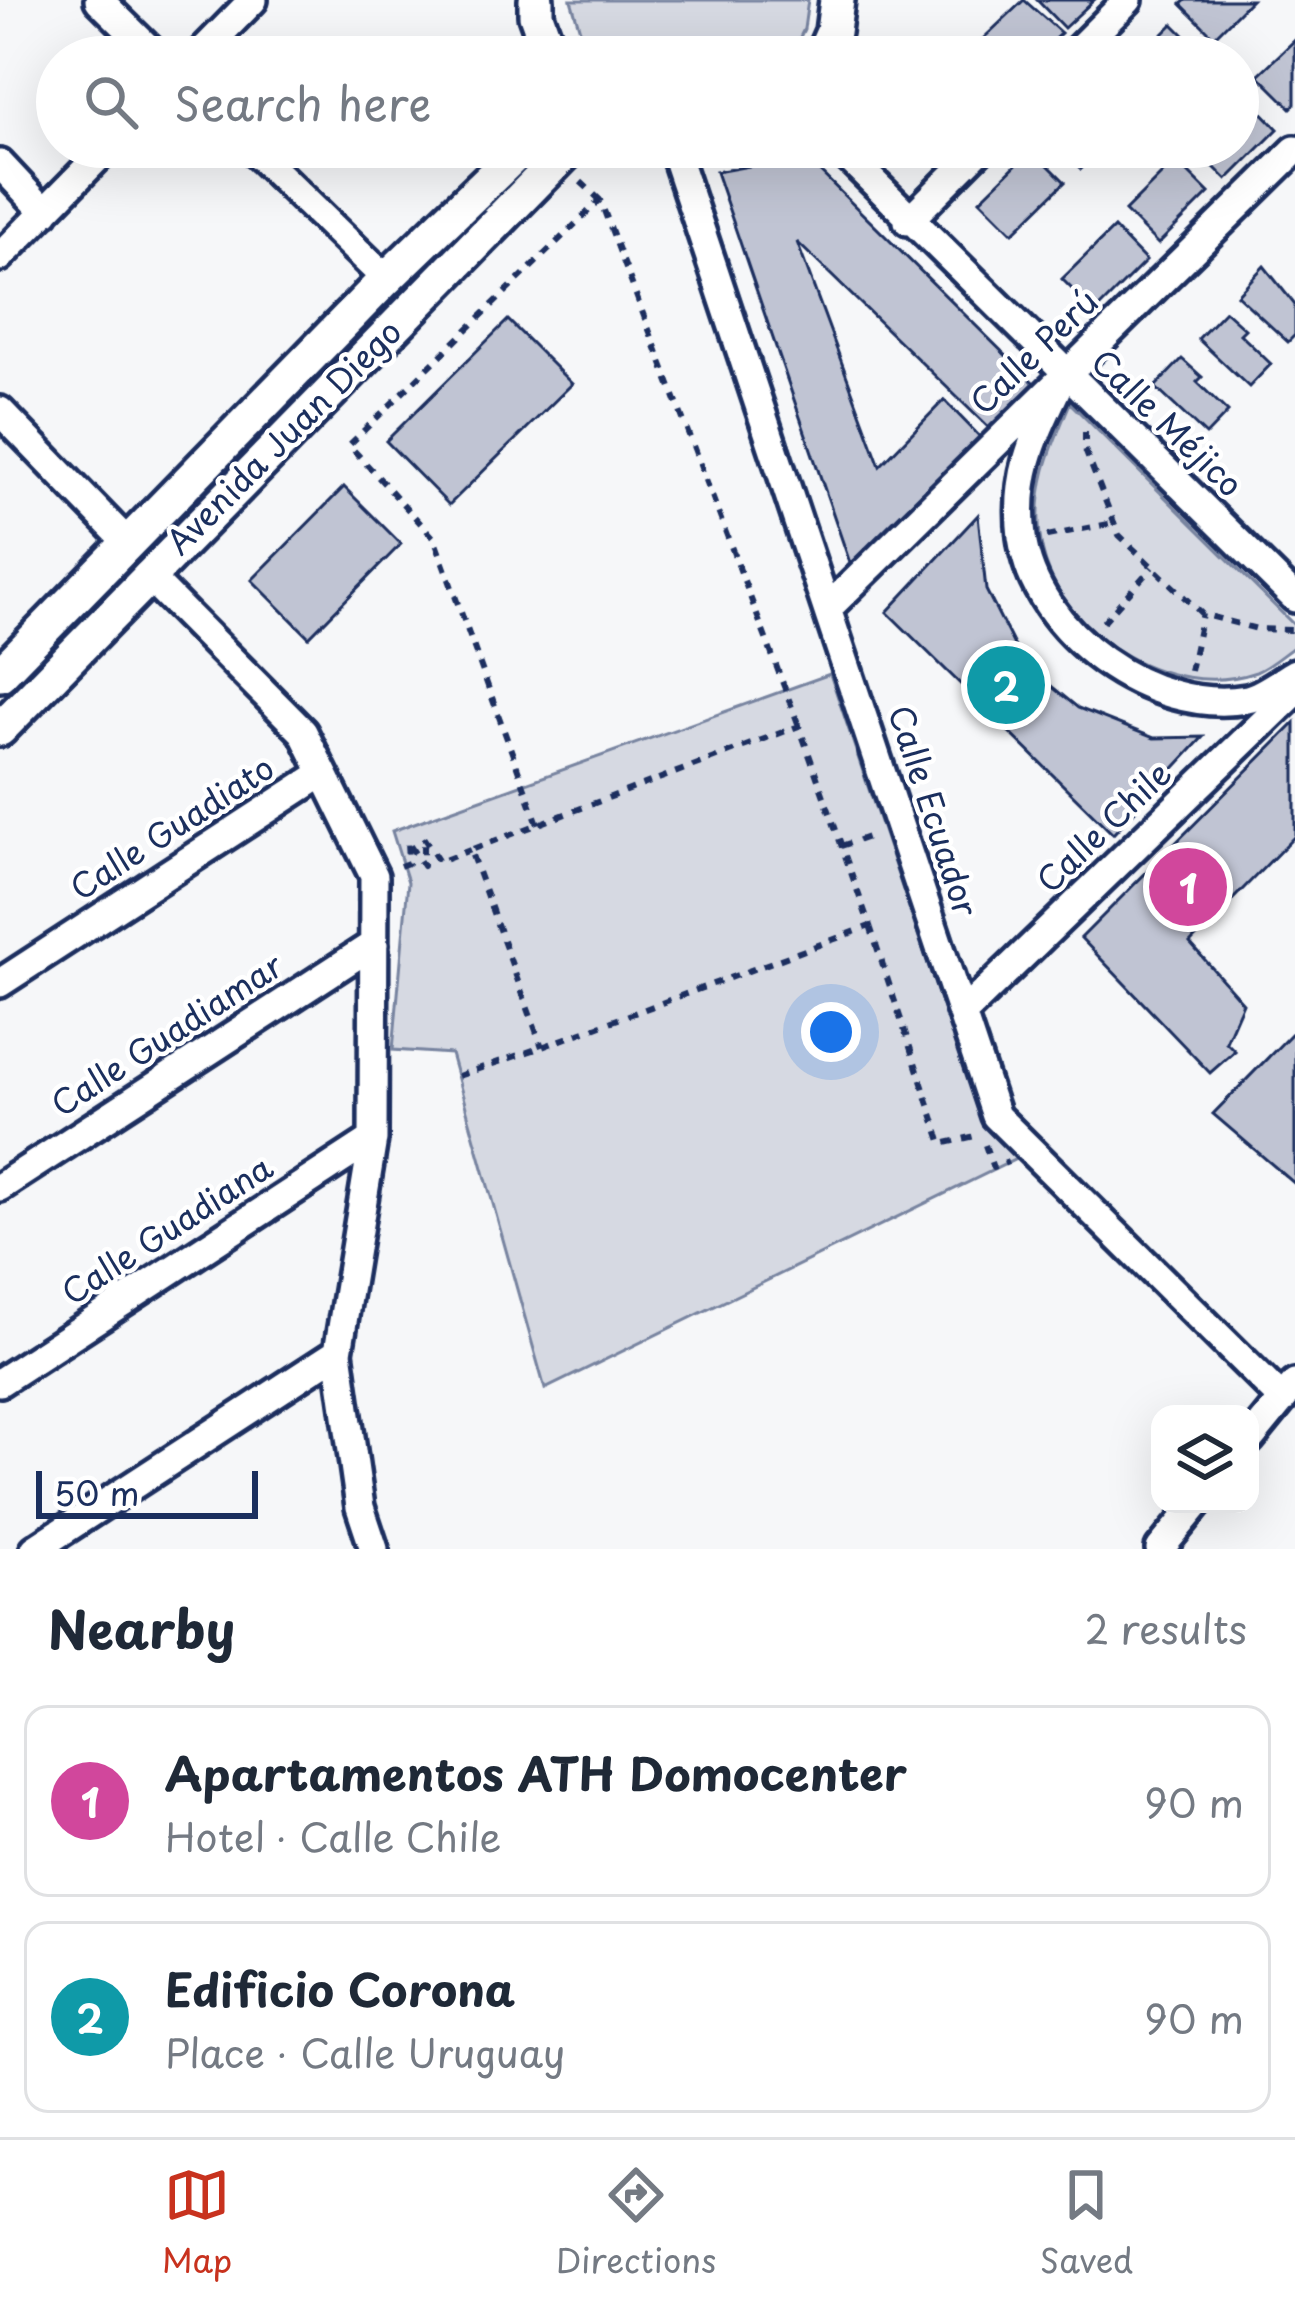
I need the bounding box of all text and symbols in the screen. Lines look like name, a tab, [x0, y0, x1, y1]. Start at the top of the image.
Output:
search box	[36, 36, 1259, 168]
text: Search here	[174, 68, 431, 136]
icon: search	[78, 69, 144, 135]
street label: Calle Perú	[957, 276, 1108, 425]
street label: Avenida Juan Diego	[153, 306, 412, 565]
street label: Calle Méjico	[1081, 336, 1256, 507]
pin: 2	[967, 640, 1045, 730]
street label: Calle Ecuador	[877, 698, 993, 923]
street label: Calle Guadiato	[59, 742, 283, 911]
street label: Calle Chile	[1024, 748, 1182, 903]
pin: 1	[1149, 842, 1227, 932]
street label: Calle Guadiamar	[40, 939, 292, 1127]
your location	[801, 1002, 861, 1062]
street label: Calle Guadiana	[50, 1141, 282, 1315]
map controls	[1151, 1405, 1259, 1513]
button: layers	[1151, 1405, 1259, 1513]
scale bar	[36, 1465, 258, 1518]
text: 50 m	[54, 1467, 140, 1517]
text: Nearby	[48, 1589, 235, 1666]
text: 2 results	[1085, 1598, 1247, 1657]
text: Apartamentos ATH Domocenter	[165, 1738, 907, 1806]
text: 1	[81, 1772, 99, 1831]
text: 90 m	[1144, 1772, 1244, 1831]
text: Hotel · Calle Chile	[165, 1806, 502, 1865]
text: Edificio Corona	[165, 1954, 515, 2022]
text: 2	[76, 1988, 104, 2047]
text: 90 m	[1144, 1988, 1244, 2047]
text: Place · Calle Uruguay	[165, 2022, 565, 2081]
tab: Map	[162, 2162, 232, 2284]
tab: Directions	[556, 2162, 716, 2284]
tab: Saved	[1040, 2162, 1133, 2284]

